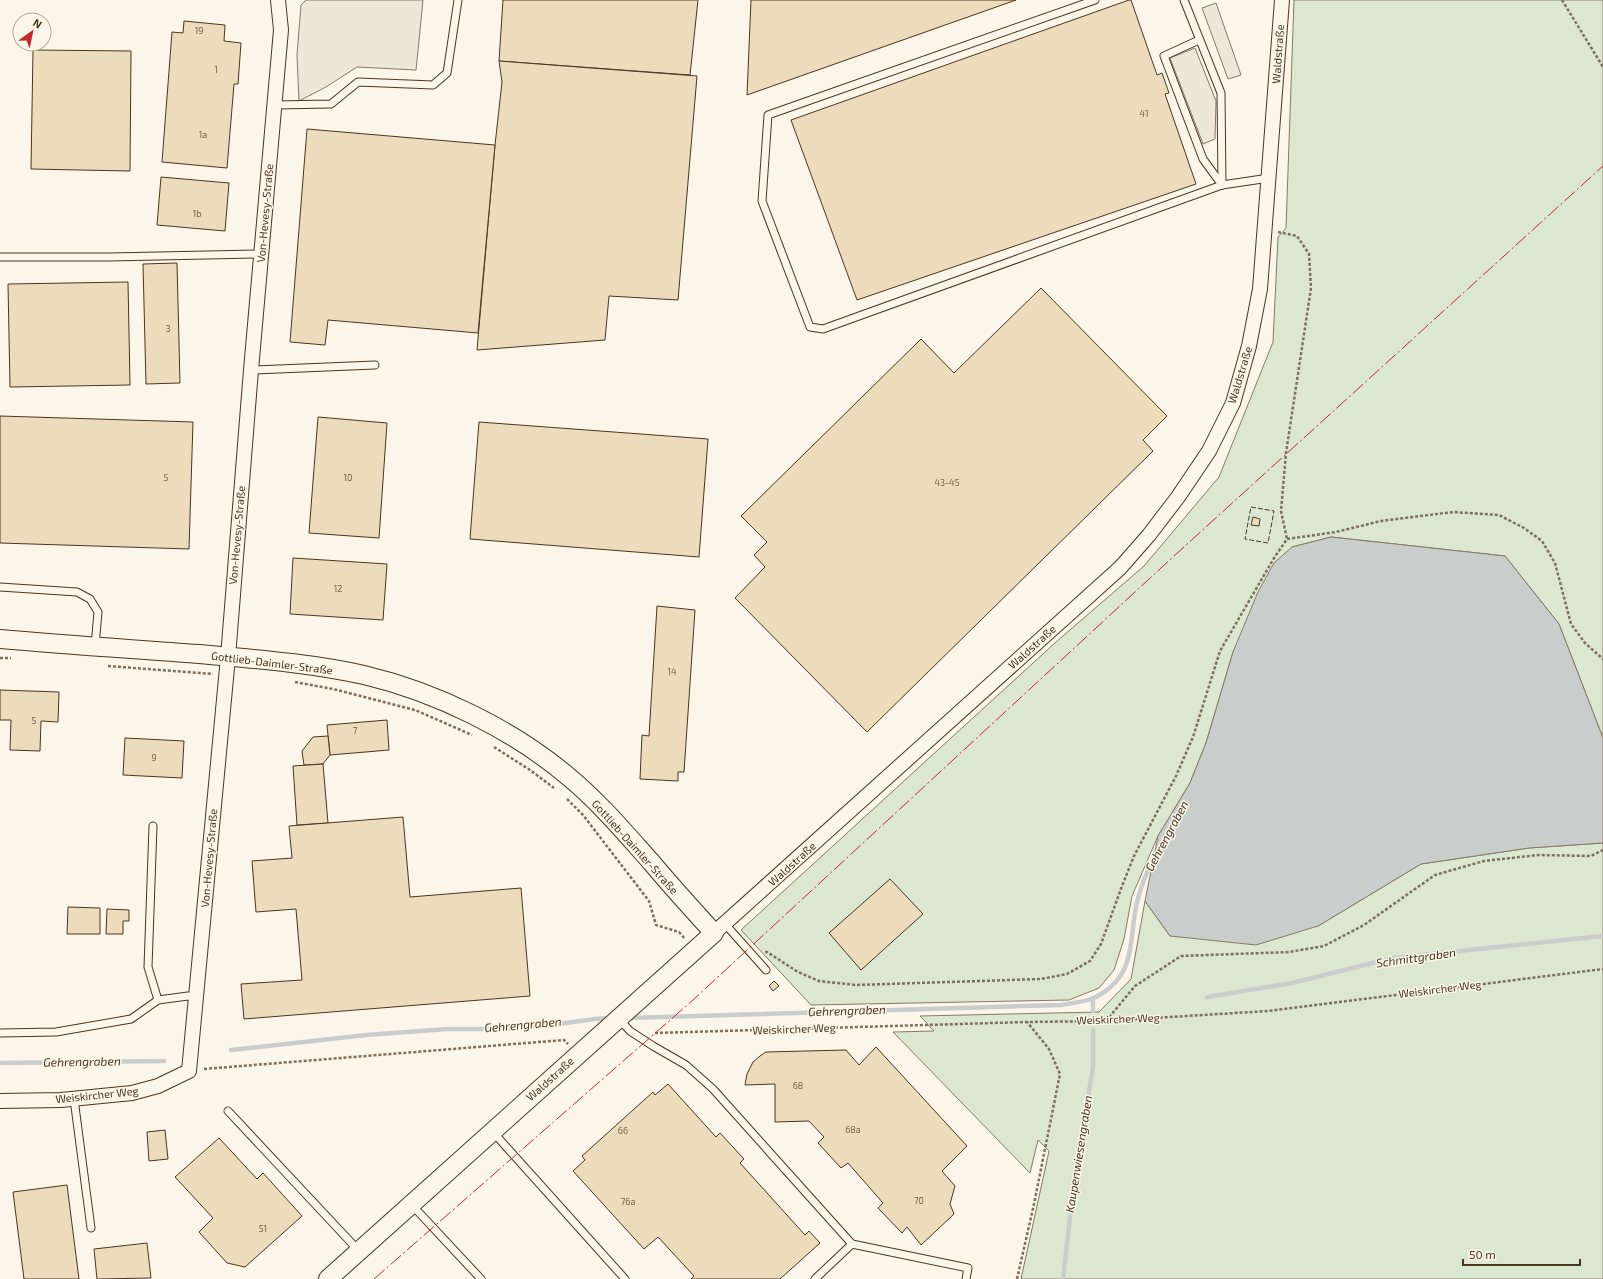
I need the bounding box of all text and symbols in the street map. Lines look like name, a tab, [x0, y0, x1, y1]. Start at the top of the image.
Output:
north arrow	[12, 12, 52, 52]
text: N	[31, 16, 45, 31]
street label: Waldstraße	[1269, 24, 1286, 84]
house number: 19	[195, 25, 203, 36]
house number: 1	[214, 64, 218, 75]
house number: 41	[1139, 108, 1149, 119]
house number: 1a	[199, 129, 207, 140]
street label: Von-Hevesy-Straße	[254, 163, 275, 263]
house number: 1b	[193, 208, 201, 219]
house number: 3	[165, 323, 171, 334]
street label: Waldstraße	[1225, 344, 1254, 405]
house number: 5	[164, 472, 169, 483]
house number: 10	[343, 472, 353, 483]
house number: 43-45	[935, 477, 960, 488]
street label: Von-Hevesy-Straße	[226, 485, 247, 585]
house number: 12	[334, 583, 342, 594]
street label: Waldstraße	[1005, 622, 1058, 671]
street label: Gottlieb-Daimler-Straße	[211, 649, 334, 676]
house number: 14	[667, 666, 677, 677]
house number: 5	[32, 715, 37, 726]
house number: 7	[353, 725, 358, 736]
house number: 9	[151, 752, 157, 763]
street label: Gottlieb-Daimler-Straße	[590, 797, 681, 897]
water label: Gehrengraben	[1142, 798, 1191, 873]
street label: Von-Hevesy-Straße	[198, 808, 219, 908]
street label: Waldstraße	[765, 839, 818, 888]
water label: Schmittgraben	[1375, 944, 1457, 970]
street label: Weiskircher Weg	[1398, 977, 1482, 1000]
water label: Gehrengraben	[808, 1002, 886, 1018]
street label: Weiskircher Weg	[1076, 1011, 1160, 1026]
water label: Gehrengraben	[484, 1014, 562, 1034]
street label: Weiskircher Weg	[752, 1021, 836, 1036]
water label: Gehrengraben	[43, 1053, 121, 1069]
street label: Waldstraße	[523, 1054, 576, 1103]
house number: 68	[793, 1080, 803, 1091]
street label: Weiskircher Weg	[55, 1084, 139, 1105]
water label: Kaupenwiesengraben	[1062, 1094, 1094, 1214]
house number: 68a	[845, 1124, 861, 1135]
house number: 66	[618, 1125, 628, 1136]
house number: 70	[914, 1195, 924, 1206]
house number: 76a	[621, 1196, 635, 1207]
house number: 51	[259, 1223, 267, 1234]
scale bar	[1463, 1241, 1580, 1267]
text: 50 m	[1469, 1247, 1496, 1261]

